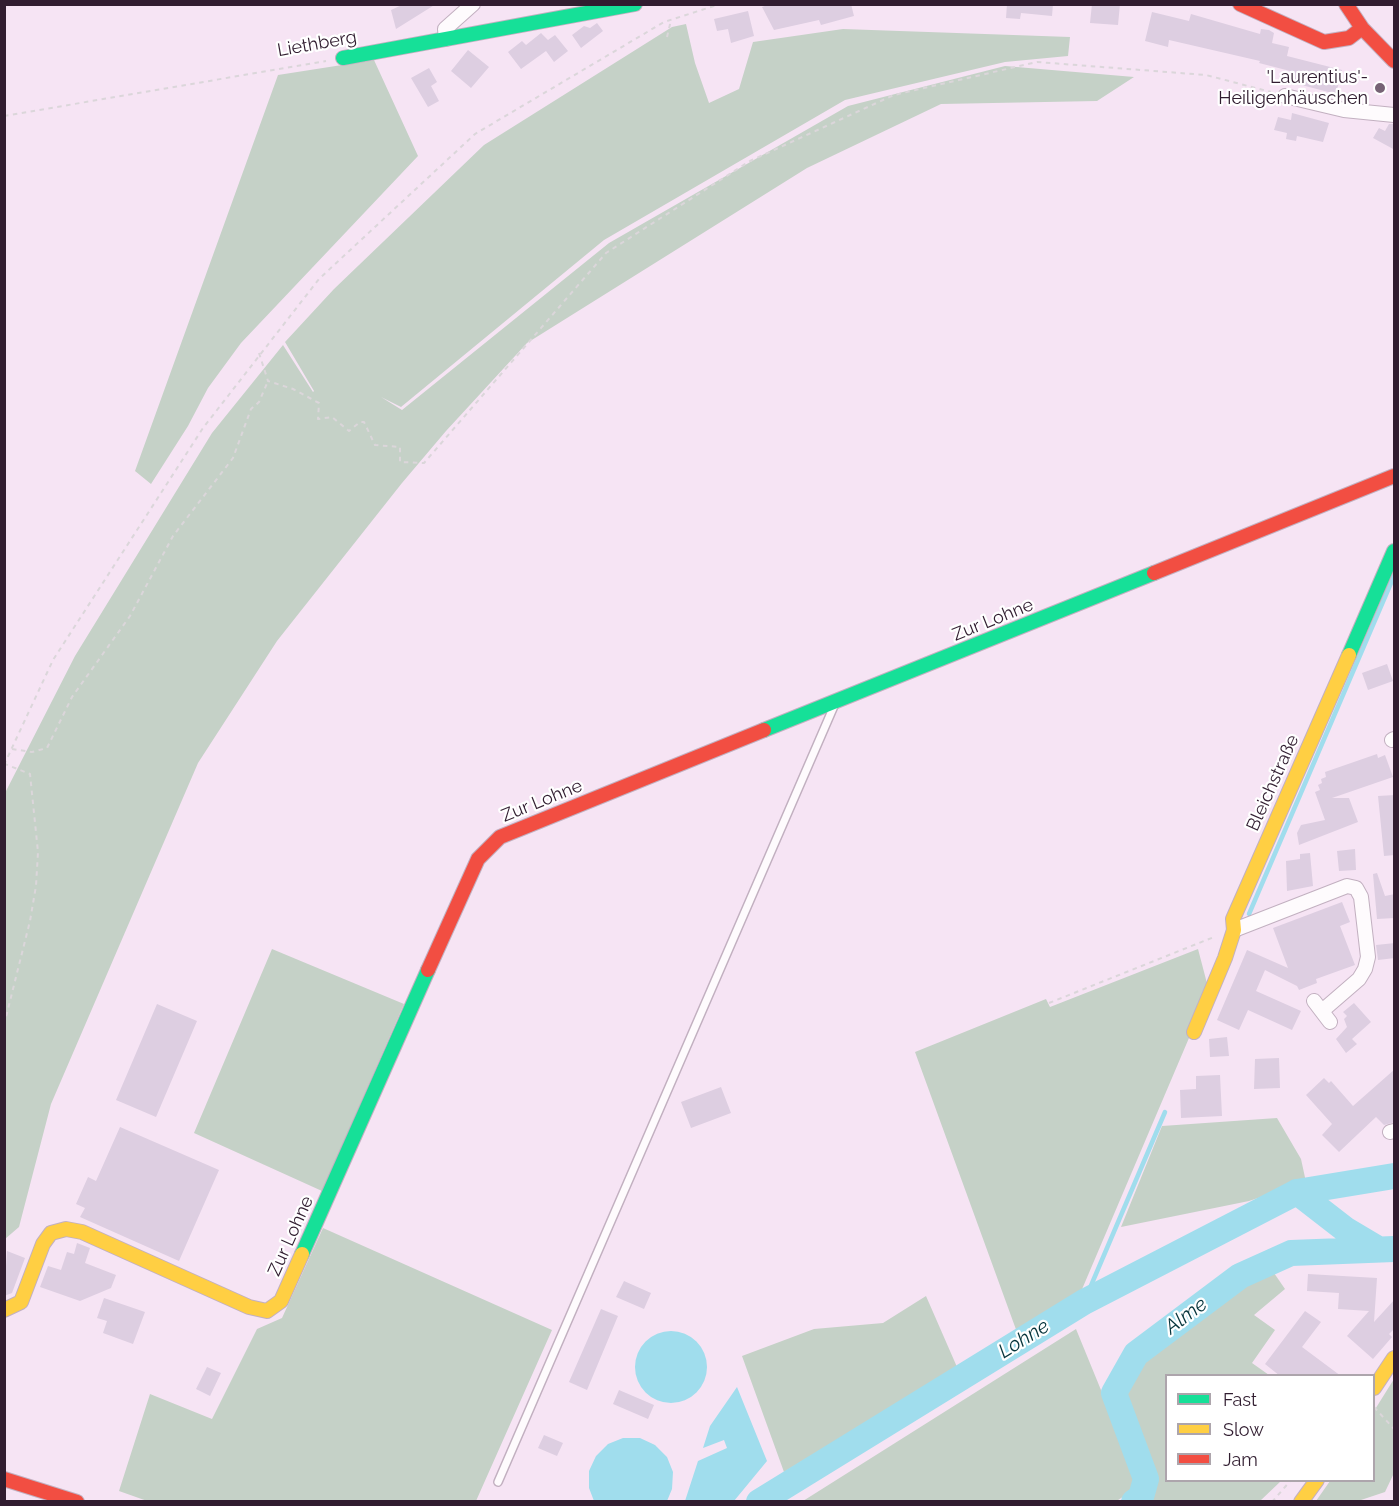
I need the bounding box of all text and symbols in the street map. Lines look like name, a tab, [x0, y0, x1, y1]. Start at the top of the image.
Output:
street label: Liethberg	[276, 26, 358, 62]
place label: 'Laurentius'- Heiligenhäuschen	[1218, 67, 1368, 110]
marker: 'Laurentius'- Heiligenhäuschen	[1373, 81, 1387, 95]
street label: Zur Lohne	[949, 594, 1037, 646]
street label: Bleichstraße	[1242, 732, 1304, 834]
street label: Zur Lohne	[498, 775, 586, 827]
street label: Zur Lohne	[264, 1193, 318, 1279]
water label: Alme	[1160, 1292, 1212, 1340]
water label: Lohne	[994, 1314, 1054, 1364]
legend	[1165, 1374, 1375, 1482]
text: Fast	[1223, 1389, 1257, 1410]
text: Slow	[1223, 1419, 1264, 1440]
text: Jam	[1223, 1449, 1258, 1470]

